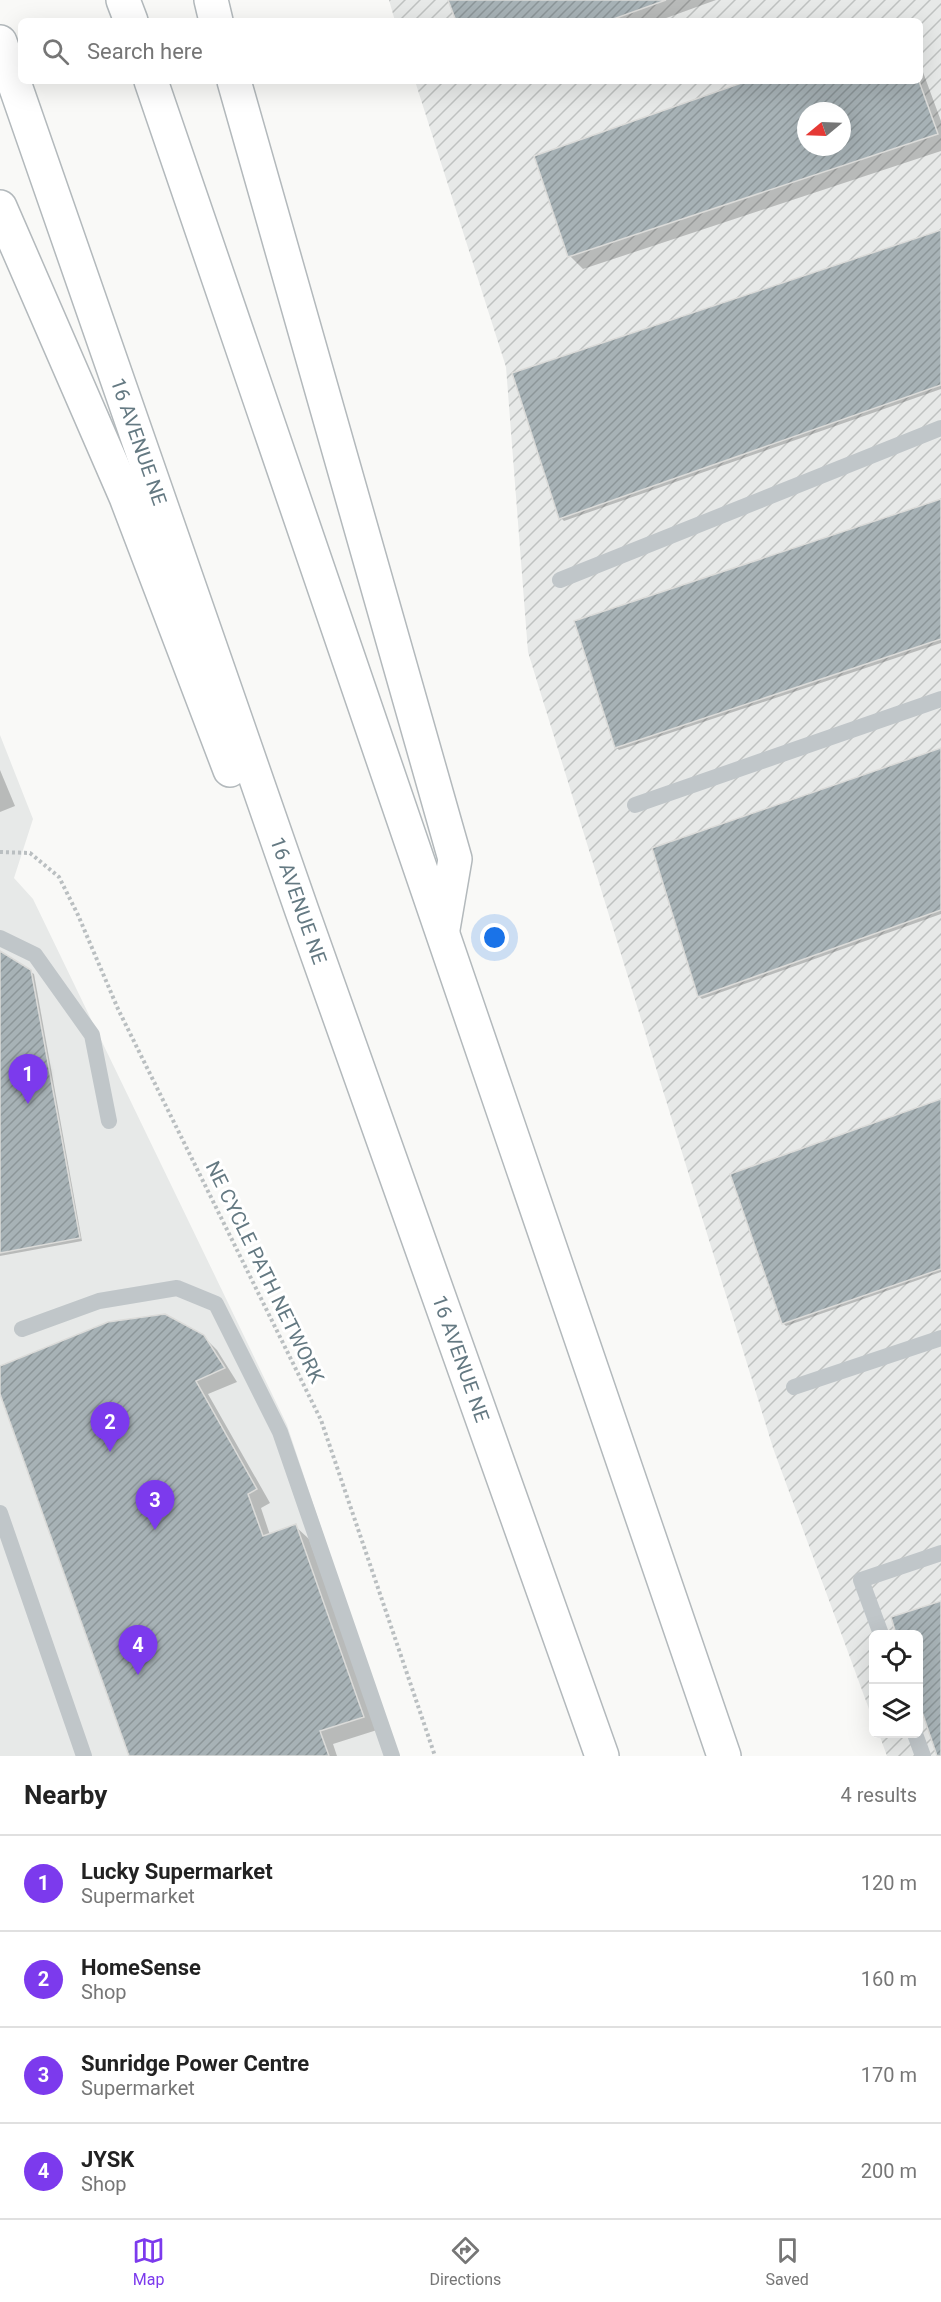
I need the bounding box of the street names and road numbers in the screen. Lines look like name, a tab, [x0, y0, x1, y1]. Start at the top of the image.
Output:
street label: 16 AVENUE NE	[106, 375, 172, 508]
street label: 16 AVENUE NE	[265, 834, 332, 967]
street label: NE CYCLE PATH NETWORK	[201, 1157, 329, 1387]
street label: 16 AVENUE NE	[427, 1292, 494, 1425]

